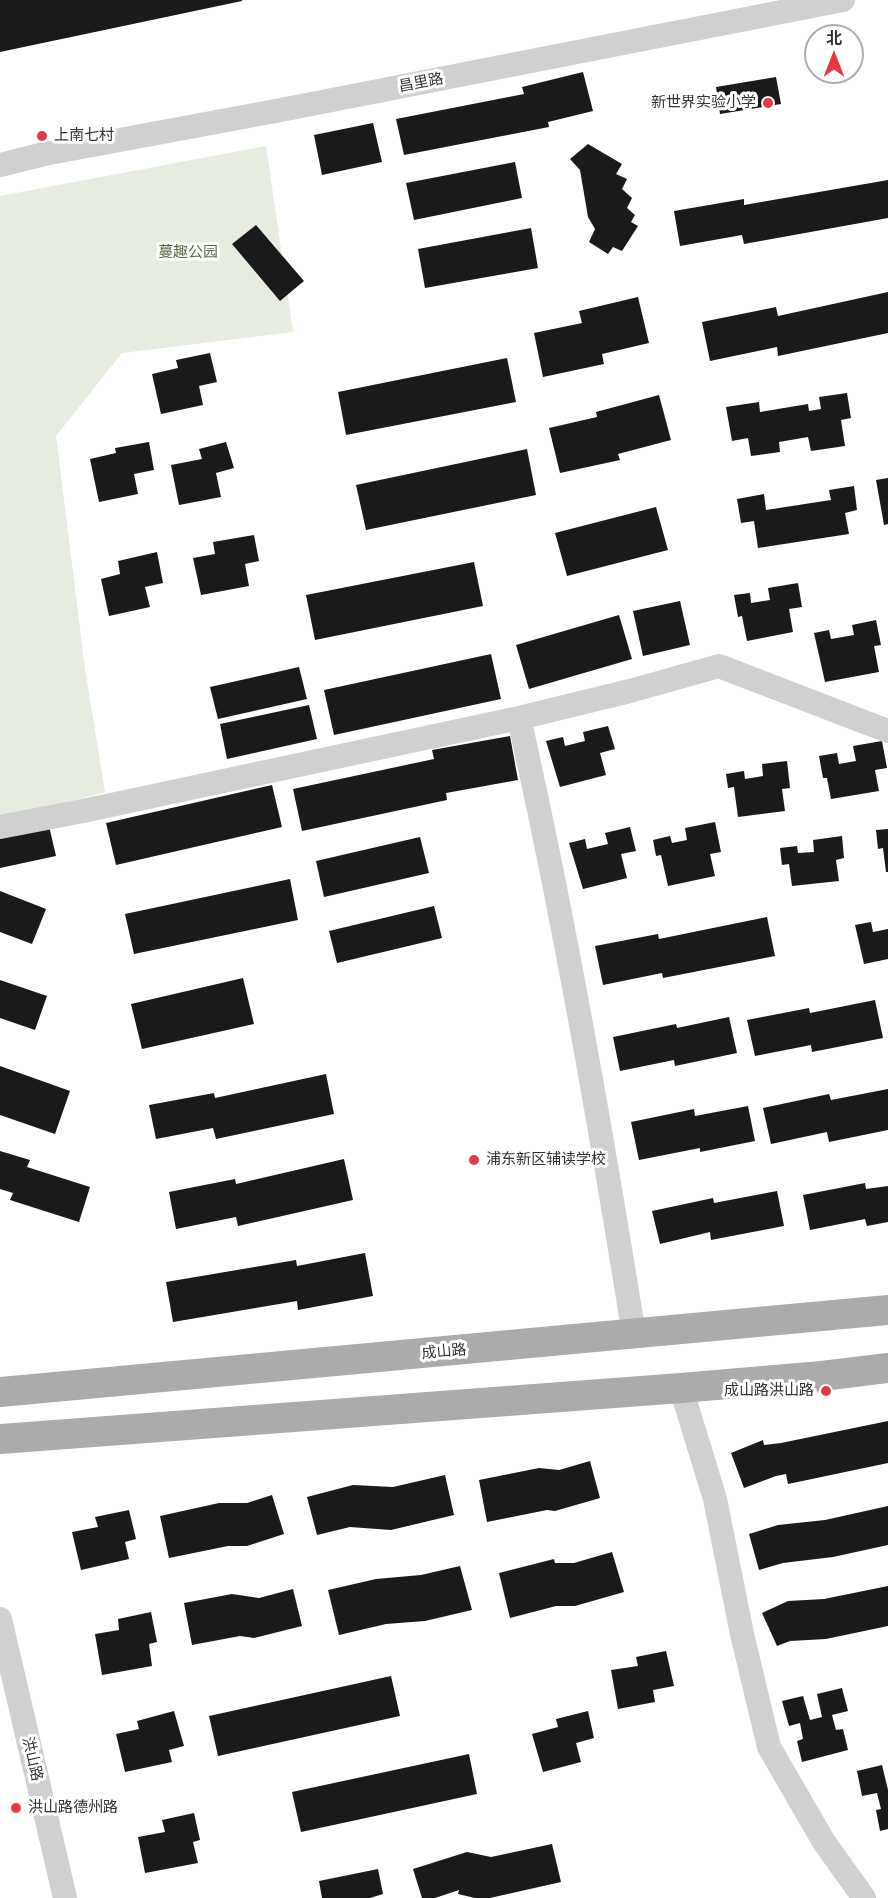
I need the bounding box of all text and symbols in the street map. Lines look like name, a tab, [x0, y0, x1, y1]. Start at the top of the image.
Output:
north arrow	[804, 24, 864, 84]
text: 北	[826, 27, 842, 49]
street label: 昌里路	[397, 70, 445, 96]
place label: 新世界实验小学	[651, 94, 756, 112]
marker: 新世界实验小学	[761, 96, 775, 110]
place label: 上南七村	[54, 127, 114, 145]
marker: 上南七村	[35, 129, 49, 143]
park label: 蔓趣公园	[158, 244, 218, 262]
place label: 浦东新区辅读学校	[486, 1151, 606, 1169]
marker: 浦东新区辅读学校	[467, 1153, 481, 1167]
street label: 成山路	[421, 1341, 467, 1363]
place label: 成山路洪山路	[724, 1382, 814, 1400]
marker: 成山路洪山路	[819, 1384, 833, 1398]
street label: 洪山路	[18, 1735, 46, 1783]
place label: 洪山路德州路	[28, 1799, 118, 1817]
marker: 洪山路德州路	[9, 1801, 23, 1815]

